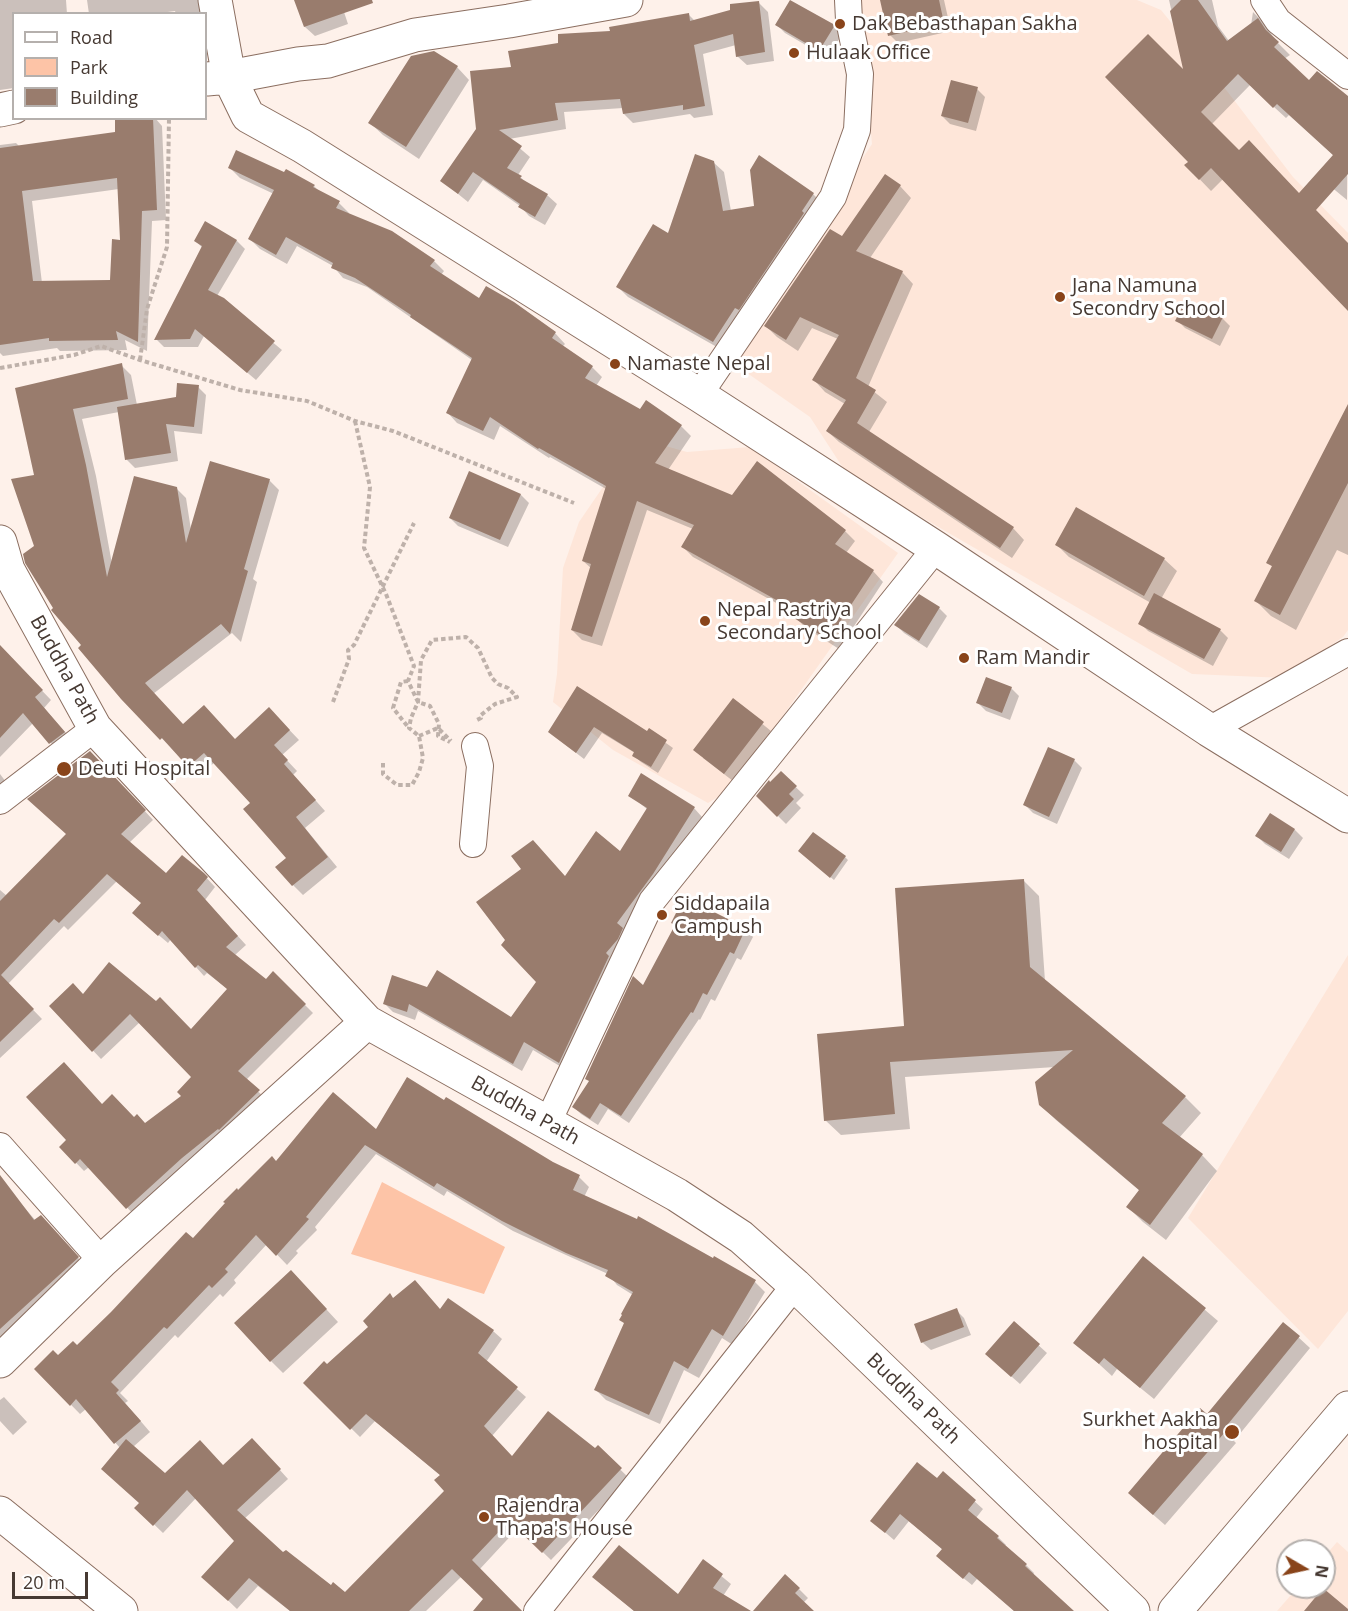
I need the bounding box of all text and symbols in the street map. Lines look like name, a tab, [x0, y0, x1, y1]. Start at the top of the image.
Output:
legend	[12, 12, 207, 120]
place label: Dak Bebasthapan Sakha	[852, 12, 1078, 36]
marker: Dak Bebasthapan Sakha	[833, 17, 847, 31]
text: Road	[70, 25, 113, 49]
place label: Hulaak Office	[806, 41, 931, 65]
marker: Hulaak Office	[787, 46, 801, 60]
text: Park	[70, 55, 108, 79]
text: Building	[70, 85, 138, 109]
place label: Jana Namuna Secondry School	[1072, 274, 1226, 321]
marker: Jana Namuna Secondry School	[1053, 290, 1067, 304]
place label: Namaste Nepal	[627, 352, 771, 376]
marker: Namaste Nepal	[608, 357, 622, 371]
place label: Nepal Rastriya Secondary School	[717, 598, 882, 645]
street label: Buddha Path	[24, 611, 104, 729]
marker: Nepal Rastriya Secondary School	[698, 614, 712, 628]
place label: Ram Mandir	[976, 646, 1090, 670]
marker: Ram Mandir	[957, 651, 971, 665]
place label: Deuti Hospital	[78, 757, 210, 781]
marker: Deuti Hospital	[55, 760, 73, 778]
place label: Siddapaila Campush	[674, 892, 770, 939]
marker: Siddapaila Campush	[655, 908, 669, 922]
street label: Buddha Path	[466, 1071, 584, 1151]
street label: Buddha Path	[861, 1348, 965, 1450]
place label: Surkhet Aakha hospital	[1083, 1408, 1218, 1455]
marker: Surkhet Aakha hospital	[1223, 1423, 1241, 1441]
place label: Rajendra Thapa's House	[496, 1494, 633, 1541]
marker: Rajendra Thapa's House	[477, 1510, 491, 1524]
north arrow	[1276, 1539, 1336, 1599]
scale bar	[15, 1560, 92, 1598]
text: N	[1310, 1563, 1334, 1580]
text: 20 m	[23, 1570, 65, 1594]

